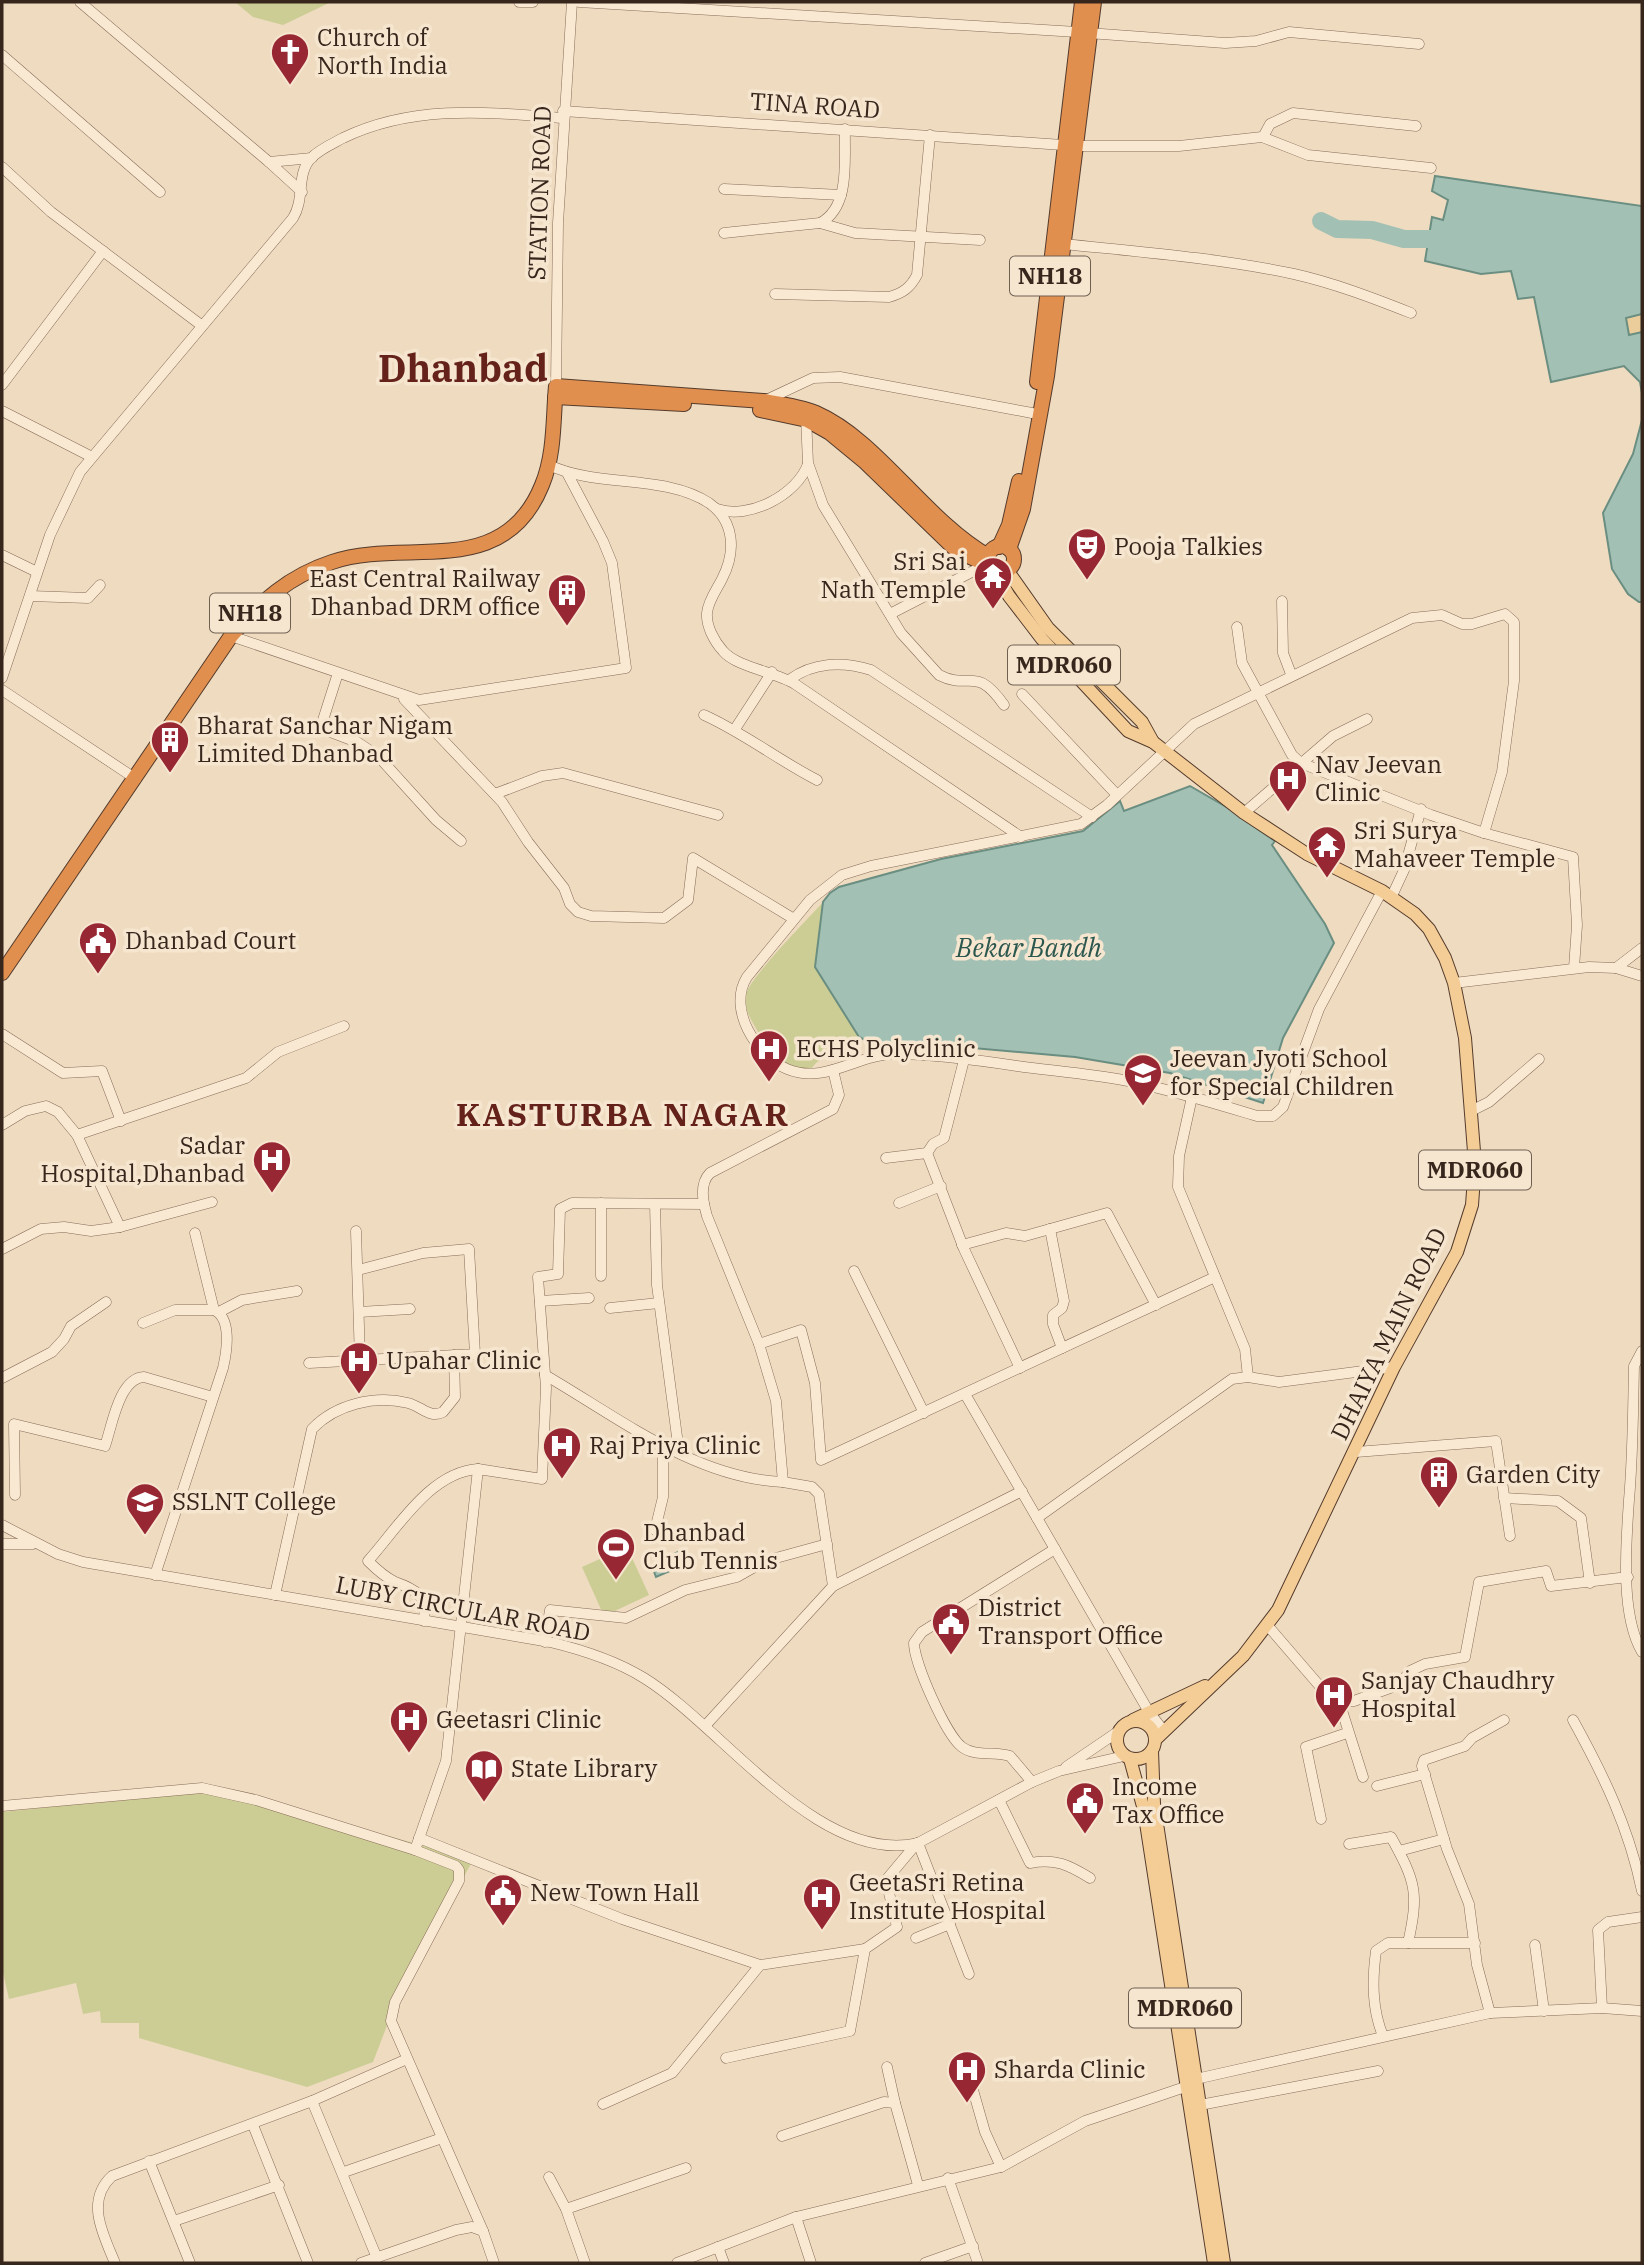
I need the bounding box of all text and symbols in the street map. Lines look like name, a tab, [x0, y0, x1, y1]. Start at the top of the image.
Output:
place label: Church of North India	[317, 21, 448, 81]
church icon: Church of North India	[269, 31, 311, 86]
street label: TINA ROAD	[749, 84, 881, 126]
street label: STATION ROAD	[520, 105, 558, 281]
road number: NH18	[1010, 256, 1090, 296]
district label: Dhanbad	[378, 343, 548, 392]
theatre icon: Pooja Talkies	[1066, 526, 1108, 581]
place label: Pooja Talkies	[1114, 530, 1263, 562]
place label: Sri Sai Nath Temple	[820, 545, 966, 605]
temple icon: Sri Sai Nath Temple	[972, 555, 1014, 610]
place label: East Central Railway Dhanbad DRM office	[309, 562, 540, 622]
building icon: East Central Railway Dhanbad DRM office	[546, 572, 588, 627]
road number: NH18	[210, 594, 290, 632]
road number: MDR060	[1008, 646, 1120, 684]
place label: Bharat Sanchar Nigam Limited Dhanbad	[197, 709, 453, 769]
building icon: Bharat Sanchar Nigam Limited Dhanbad	[149, 719, 191, 774]
place label: Nav Jeevan Clinic	[1315, 748, 1442, 808]
hospital icon: Nav Jeevan Clinic	[1267, 758, 1309, 813]
place label: Sri Surya Mahaveer Temple	[1354, 814, 1555, 874]
temple icon: Sri Surya Mahaveer Temple	[1306, 824, 1348, 879]
public building icon: Dhanbad Court	[77, 920, 119, 975]
place label: Dhanbad Court	[125, 924, 296, 956]
water label: Bekar Bandh	[955, 930, 1103, 964]
hospital icon: ECHS Polyclinic	[748, 1028, 790, 1083]
place label: ECHS Polyclinic	[796, 1032, 976, 1064]
place label: Jeevan Jyoti School for Special Children	[1170, 1042, 1394, 1102]
school or university icon: Jeevan Jyoti School for Special Children	[1122, 1052, 1164, 1107]
district label: KASTURBA NAGAR	[456, 1093, 790, 1135]
place label: Sadar Hospital,Dhanbad	[40, 1129, 245, 1189]
hospital icon: Sadar Hospital,Dhanbad	[251, 1139, 293, 1194]
road number: MDR060	[1419, 1150, 1531, 1190]
street label: DHAIYA MAIN ROAD	[1323, 1222, 1453, 1445]
hospital icon: Upahar Clinic	[338, 1340, 380, 1395]
place label: Upahar Clinic	[386, 1344, 542, 1376]
hospital icon: Raj Priya Clinic	[541, 1425, 583, 1480]
place label: Raj Priya Clinic	[589, 1429, 761, 1461]
building icon: Garden City	[1418, 1454, 1460, 1509]
place label: Garden City	[1466, 1458, 1600, 1490]
school or university icon: SSLNT College	[124, 1481, 166, 1536]
place label: SSLNT College	[172, 1485, 336, 1517]
place label: Dhanbad Club Tennis	[643, 1516, 778, 1576]
sports icon: Dhanbad Club Tennis	[595, 1526, 637, 1581]
street label: LUBY CIRCULAR ROAD	[333, 1568, 593, 1648]
place label: District Transport Office	[978, 1591, 1163, 1651]
public building icon: District Transport Office	[930, 1601, 972, 1656]
place label: Sanjay Chaudhry Hospital	[1361, 1664, 1554, 1724]
hospital icon: Sanjay Chaudhry Hospital	[1313, 1674, 1355, 1729]
hospital icon: Geetasri Clinic	[388, 1699, 430, 1754]
place label: Geetasri Clinic	[436, 1703, 602, 1735]
library icon: State Library	[463, 1748, 505, 1803]
place label: State Library	[511, 1752, 658, 1784]
place label: Income Tax Office	[1112, 1770, 1224, 1830]
public building icon: Income Tax Office	[1064, 1780, 1106, 1835]
place label: GeetaSri Retina Institute Hospital	[849, 1866, 1046, 1926]
public building icon: New Town Hall	[482, 1872, 524, 1927]
place label: New Town Hall	[530, 1876, 700, 1908]
hospital icon: GeetaSri Retina Institute Hospital	[801, 1876, 843, 1931]
road number: MDR060	[1129, 1988, 1241, 2027]
hospital icon: Sharda Clinic	[946, 2049, 988, 2104]
place label: Sharda Clinic	[994, 2053, 1146, 2085]

